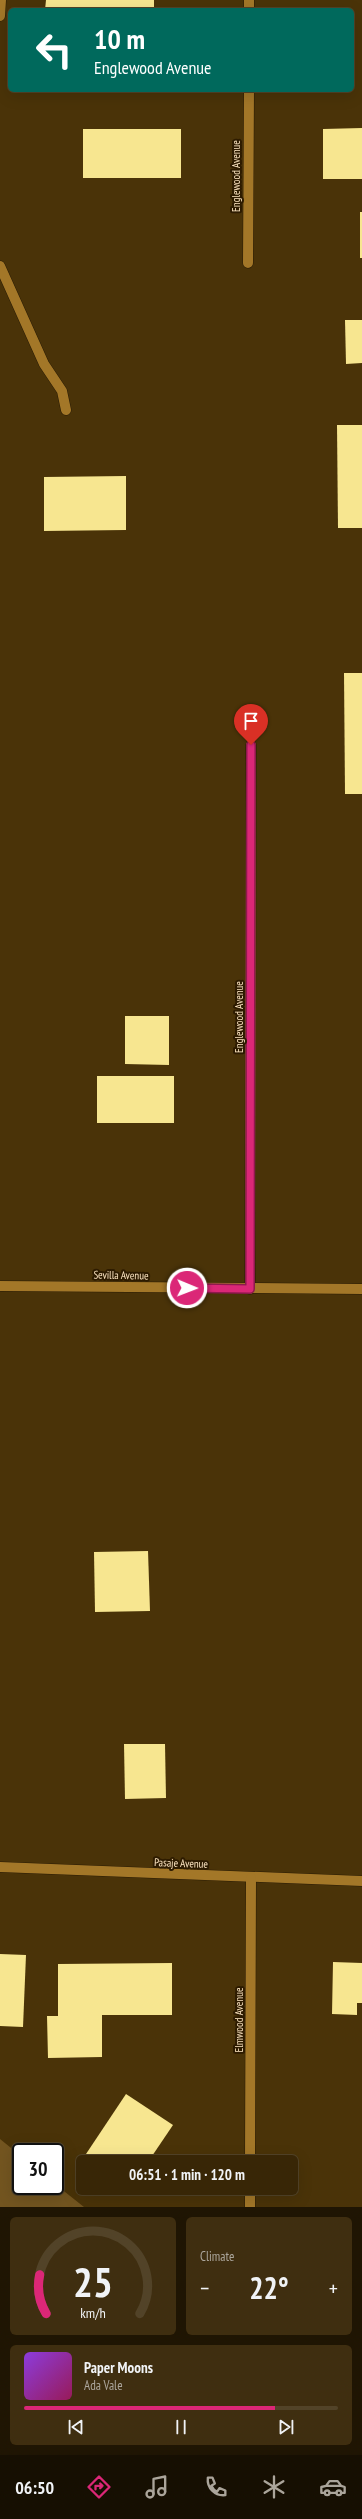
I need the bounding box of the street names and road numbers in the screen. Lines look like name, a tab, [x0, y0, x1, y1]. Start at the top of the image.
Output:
street label: Englewood Avenue	[229, 140, 243, 212]
street label: Englewood Avenue	[232, 981, 246, 1053]
street label: Sevilla Avenue	[93, 1268, 149, 1282]
street label: Pasaje Avenue	[154, 1855, 209, 1871]
street label: Elmwood Avenue	[232, 1987, 246, 2052]

